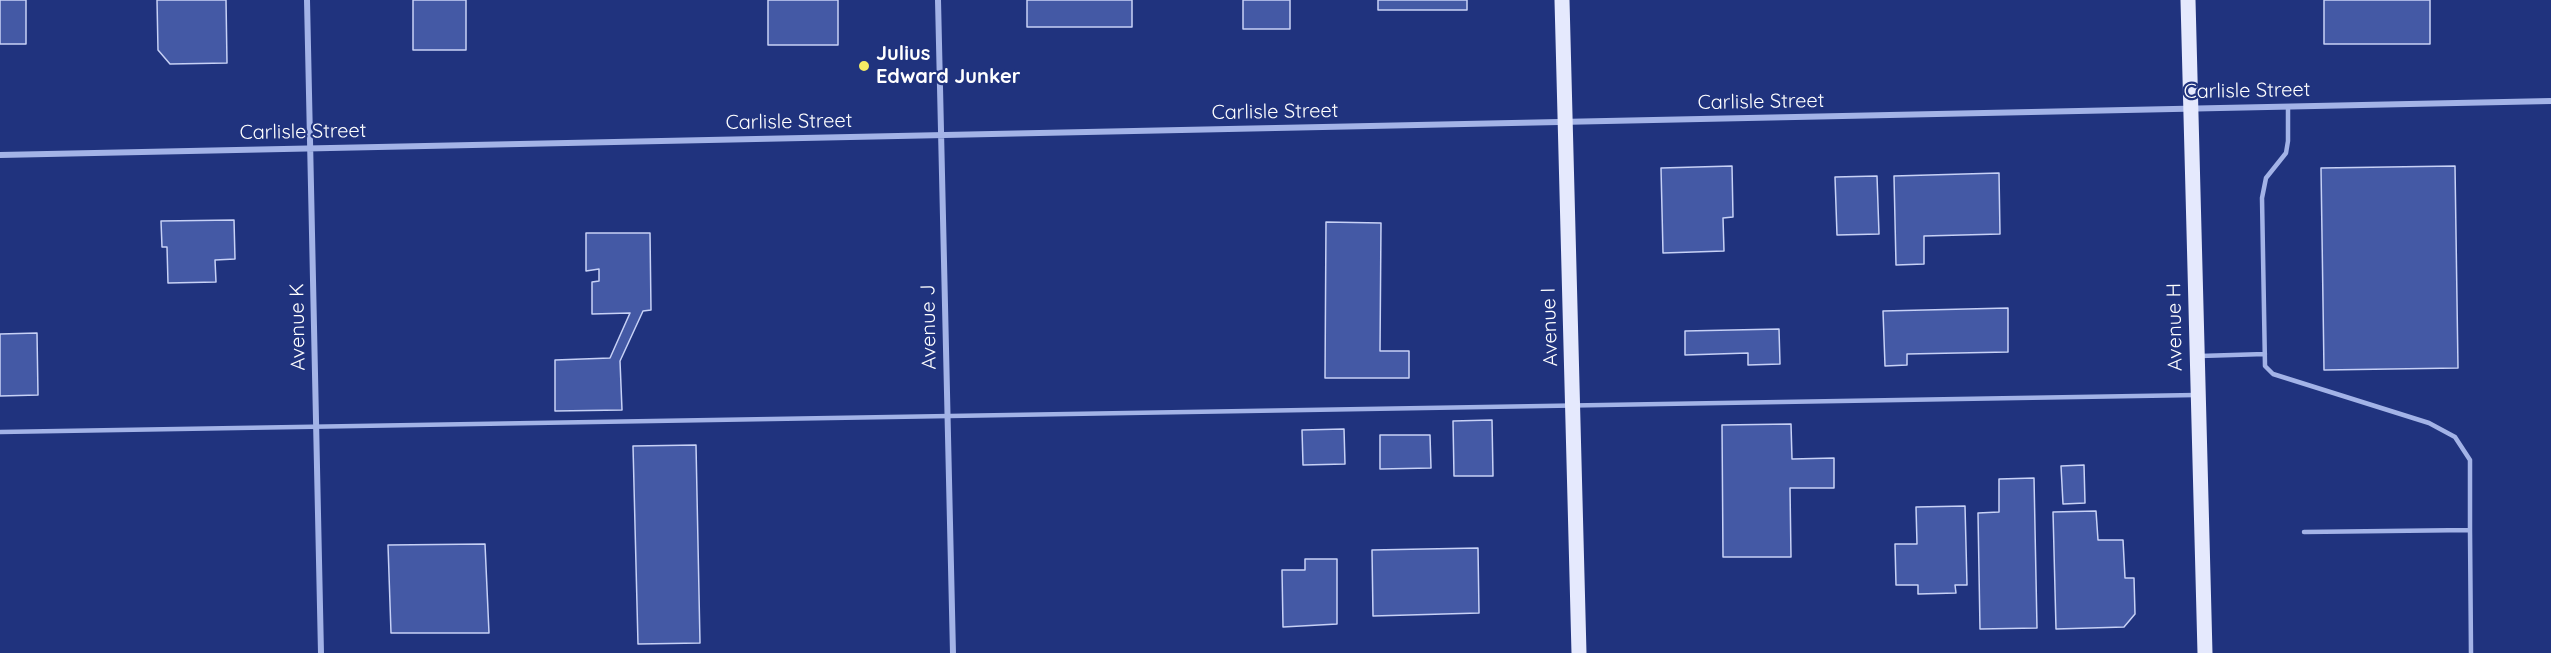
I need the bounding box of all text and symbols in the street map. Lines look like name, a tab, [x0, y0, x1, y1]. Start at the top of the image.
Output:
place label: Julius Edward Junker	[876, 42, 1020, 89]
marker: Julius Edward Junker	[857, 59, 871, 73]
street label: Carlisle Street	[2183, 78, 2311, 104]
street label: Carlisle Street	[1697, 89, 1825, 115]
street label: Carlisle Street	[1211, 99, 1339, 125]
street label: Carlisle Street	[725, 109, 853, 135]
street label: Carlisle Street	[239, 119, 367, 145]
street label: Avenue K	[285, 283, 311, 371]
street label: Avenue H	[2162, 283, 2188, 371]
street label: Avenue J	[916, 284, 942, 370]
street label: Avenue I	[1537, 287, 1563, 367]

